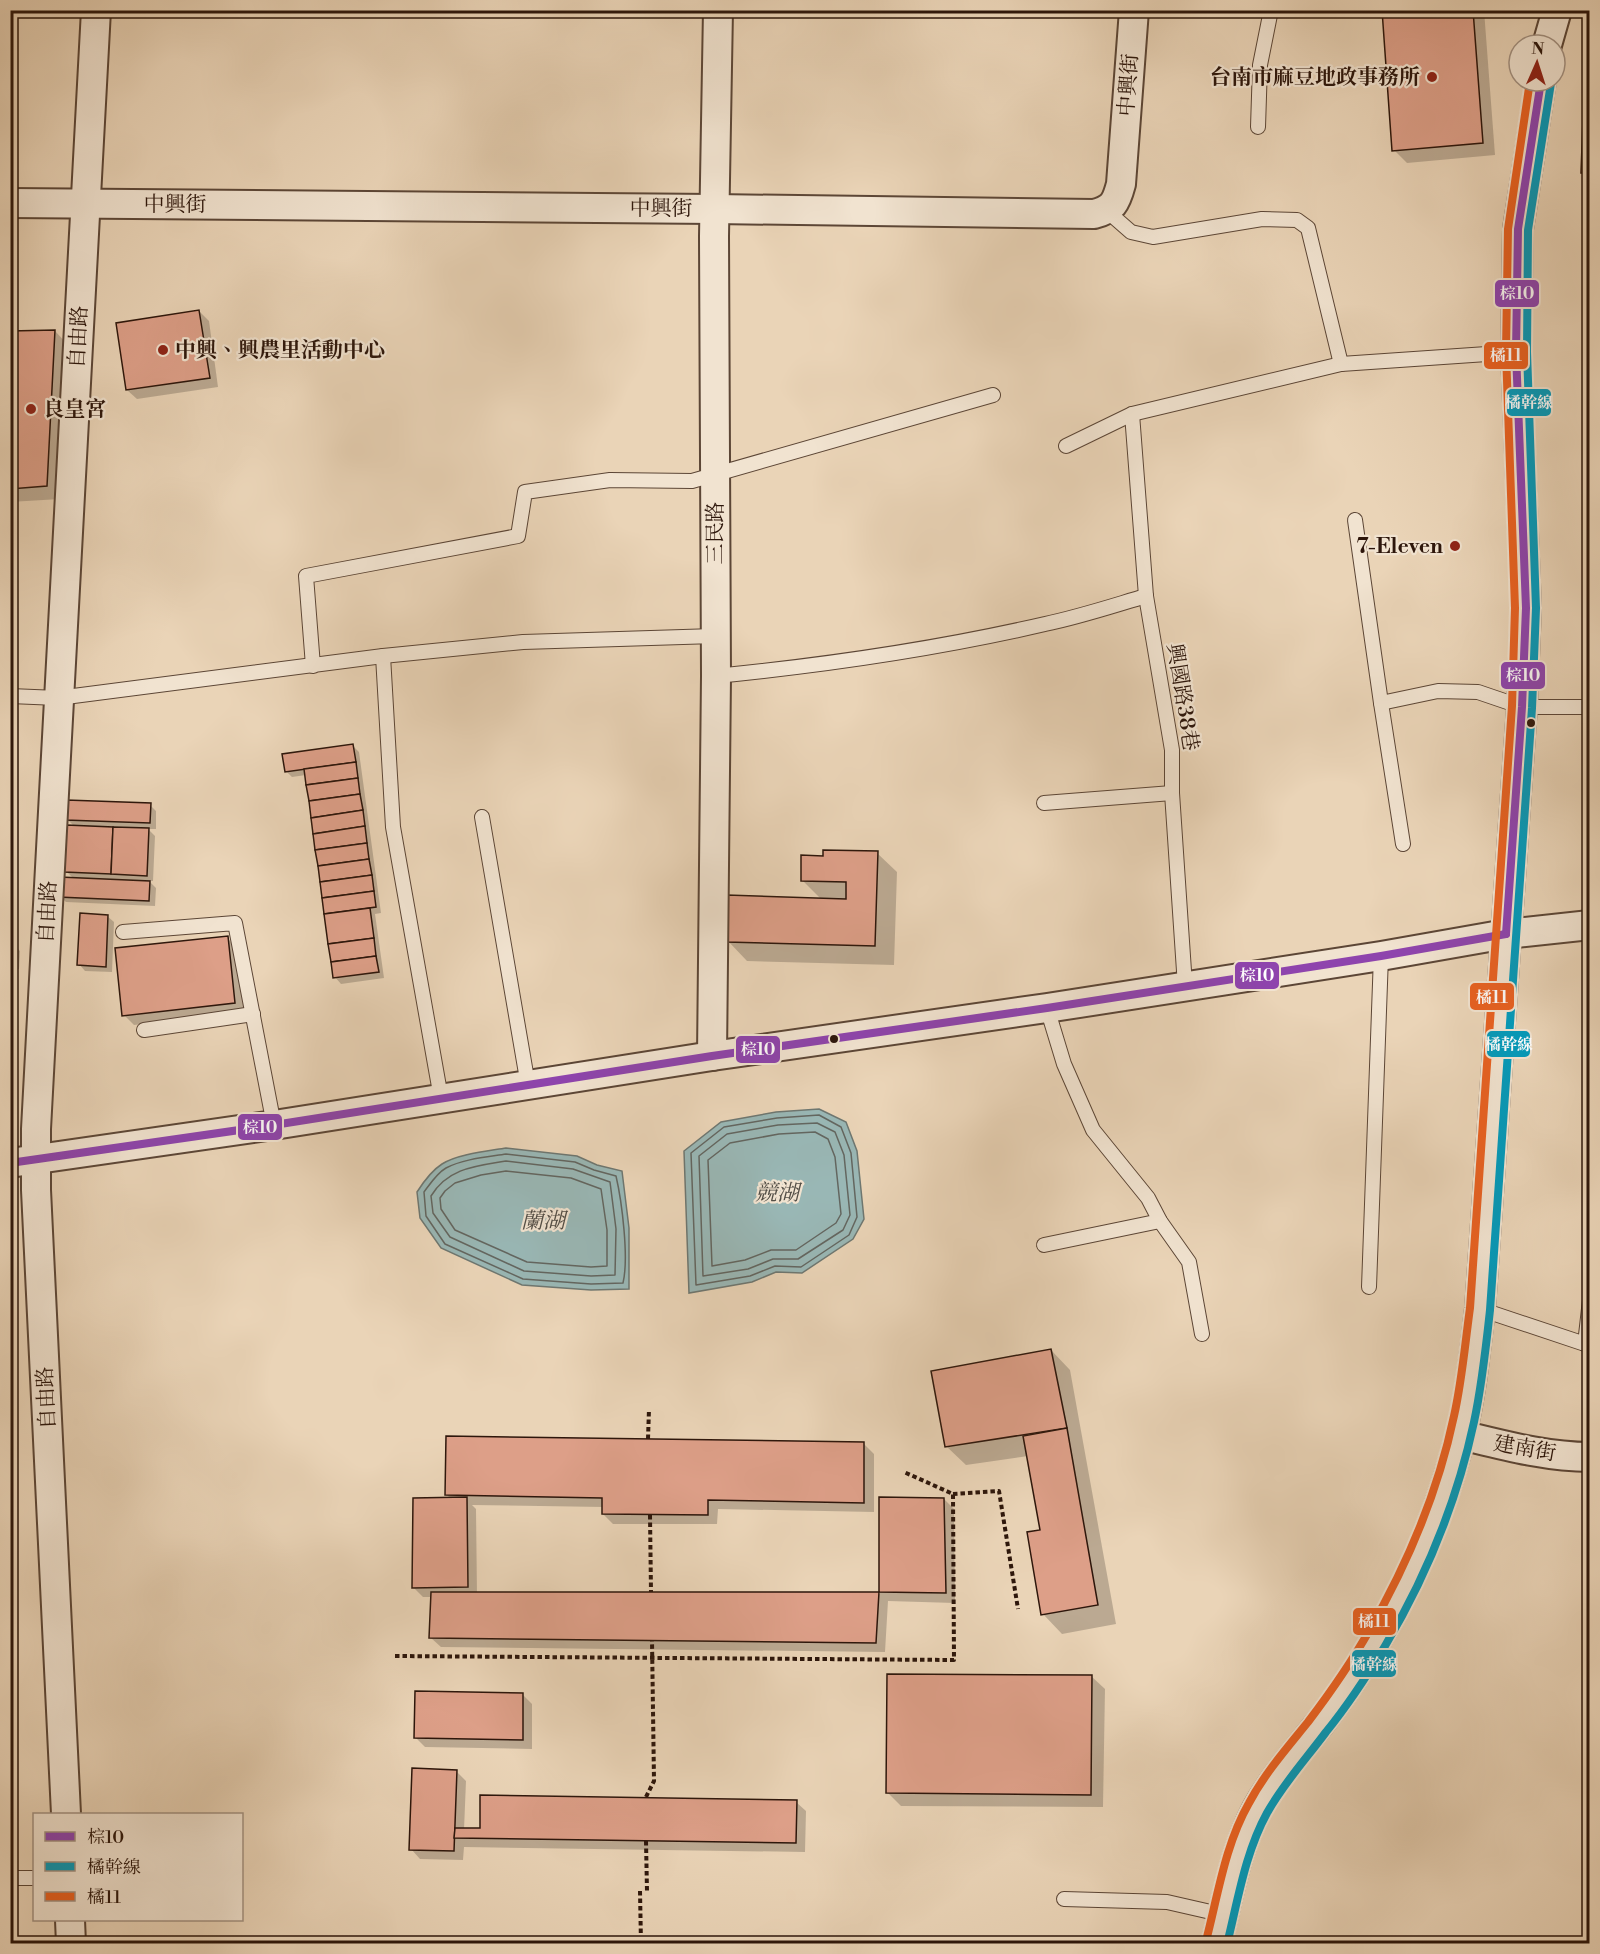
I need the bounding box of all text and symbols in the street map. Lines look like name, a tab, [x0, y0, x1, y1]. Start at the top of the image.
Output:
north arrow	[1507, 33, 1567, 93]
text: N	[1531, 39, 1545, 59]
street label: 中興街	[1114, 53, 1144, 117]
place label: 台南市麻豆地政事務所	[1210, 65, 1420, 91]
marker: 台南市麻豆地政事務所	[1425, 70, 1439, 84]
street label: 中興街	[144, 192, 207, 218]
street label: 中興街	[630, 196, 693, 222]
line badge: 棕10	[1494, 279, 1540, 308]
text: 棕10	[1500, 284, 1534, 304]
street label: 自由路	[64, 305, 94, 369]
place label: 中興、興農里活動中心	[175, 338, 385, 364]
line badge: 橘11	[1483, 341, 1529, 370]
marker: 中興、興農里活動中心	[156, 343, 170, 357]
text: 橘11	[1490, 346, 1522, 366]
line badge: 橘幹線	[1506, 388, 1552, 417]
text: 橘幹線	[1505, 393, 1553, 413]
place label: 良皇宮	[43, 397, 106, 423]
marker: 良皇宮	[24, 402, 38, 416]
street label: 三民路	[703, 502, 729, 565]
place label: 7-Eleven	[1356, 534, 1443, 560]
marker: 7-Eleven	[1448, 539, 1462, 553]
street label: 興國路38巷	[1161, 642, 1203, 753]
line badge: 棕10	[1500, 661, 1546, 690]
text: 棕10	[1506, 666, 1540, 686]
unlabelled marker	[1525, 717, 1537, 729]
street label: 自由路	[33, 880, 63, 944]
line badge: 棕10	[1234, 961, 1280, 990]
text: 棕10	[1240, 966, 1274, 986]
line badge: 橘11	[1469, 982, 1515, 1011]
text: 橘11	[1476, 988, 1508, 1008]
line badge: 橘幹線	[1486, 1030, 1531, 1058]
unlabelled marker	[828, 1033, 840, 1045]
line badge: 棕10	[735, 1035, 781, 1064]
text: 橘幹線	[1485, 1035, 1533, 1055]
text: 棕10	[741, 1040, 775, 1060]
line badge: 棕10	[237, 1113, 283, 1141]
text: 棕10	[243, 1118, 277, 1138]
water label: 競湖	[755, 1180, 803, 1207]
water label: 蘭湖	[521, 1208, 569, 1235]
street label: 自由路	[32, 1366, 62, 1430]
street label: 建南街	[1492, 1431, 1558, 1467]
line badge: 橘11	[1352, 1607, 1397, 1636]
text: 橘11	[1358, 1612, 1390, 1632]
line badge: 橘幹線	[1351, 1649, 1397, 1678]
text: 橘幹線	[1350, 1655, 1398, 1675]
legend	[33, 1813, 243, 1921]
text: 棕10	[87, 1826, 124, 1849]
text: 橘幹線	[87, 1856, 141, 1879]
text: 橘11	[87, 1886, 121, 1909]

